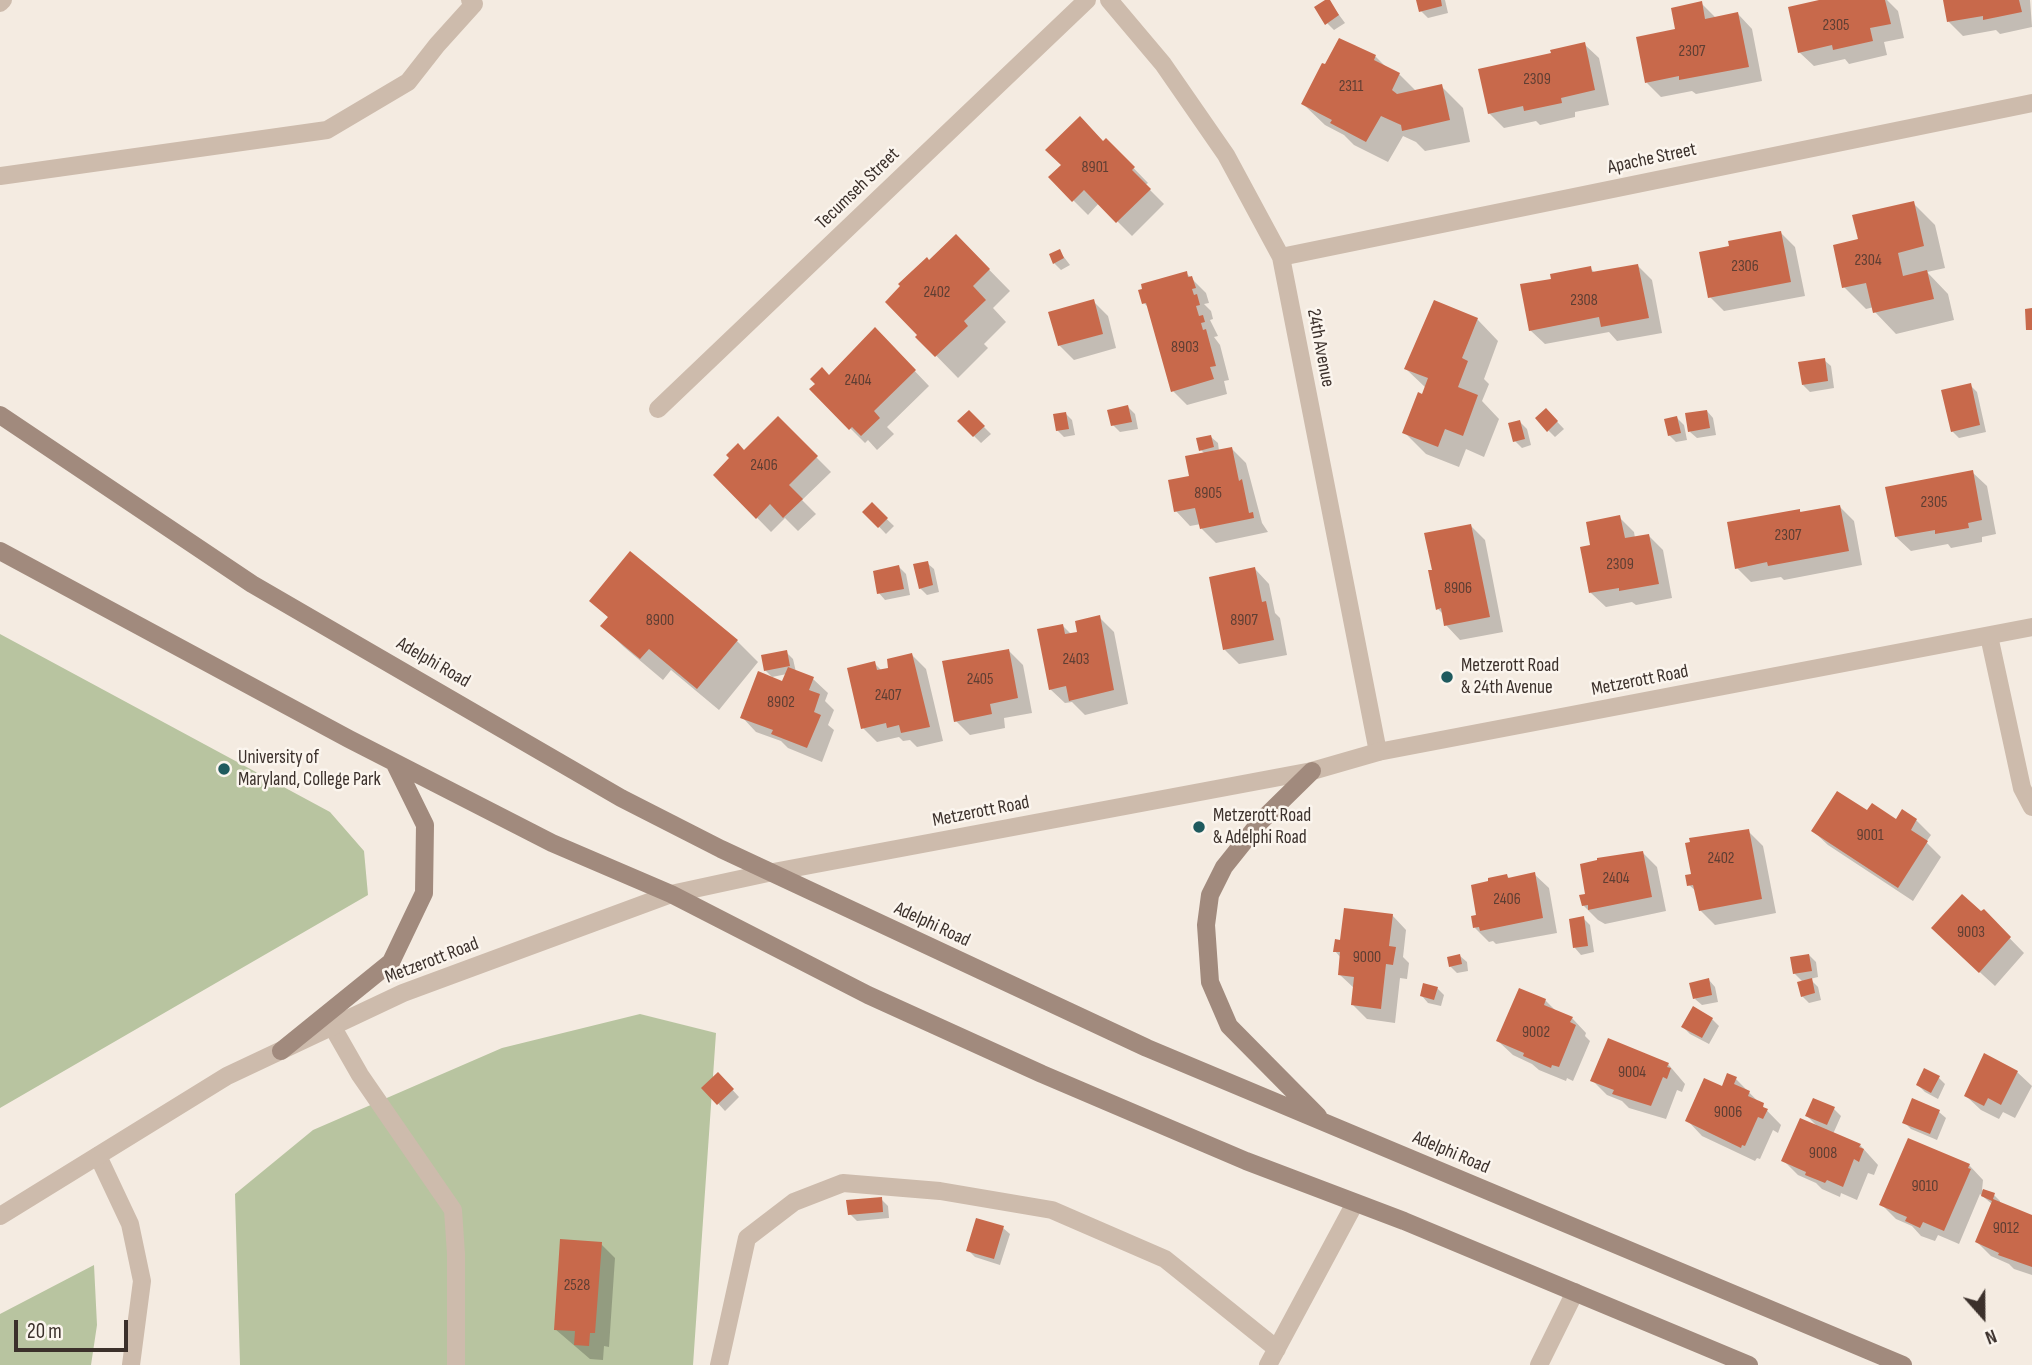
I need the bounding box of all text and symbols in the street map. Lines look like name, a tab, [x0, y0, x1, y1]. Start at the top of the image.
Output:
house number: 2305	[1823, 16, 1849, 36]
house number: 2307	[1679, 42, 1705, 62]
house number: 2309	[1523, 70, 1551, 90]
house number: 2311	[1339, 77, 1363, 97]
street label: Apache Street	[1606, 138, 1698, 180]
street label: Tecumseh Street	[811, 143, 905, 235]
house number: 8901	[1082, 158, 1108, 178]
house number: 2304	[1854, 251, 1882, 271]
house number: 2306	[1731, 257, 1759, 277]
house number: 2402	[924, 283, 950, 303]
house number: 2308	[1570, 291, 1598, 311]
street label: 24th Avenue	[1301, 307, 1339, 389]
house number: 8903	[1171, 338, 1199, 358]
house number: 2404	[844, 371, 872, 391]
house number: 2406	[750, 456, 778, 476]
house number: 8905	[1194, 484, 1222, 504]
house number: 2305	[1921, 493, 1947, 513]
house number: 2307	[1775, 526, 1801, 546]
house number: 2309	[1606, 555, 1634, 575]
house number: 8906	[1444, 579, 1472, 599]
house number: 8900	[646, 611, 674, 631]
house number: 8907	[1230, 611, 1258, 631]
street label: Adelphi Road	[392, 633, 474, 693]
house number: 2403	[1062, 650, 1090, 670]
place label: Metzerott Road & 24th Avenue	[1461, 655, 1559, 699]
street label: Metzerott Road	[1590, 660, 1690, 702]
marker: Metzerott Road & 24th Avenue	[1439, 669, 1455, 685]
house number: 2405	[967, 670, 993, 690]
house number: 2407	[875, 686, 901, 706]
house number: 8902	[767, 693, 795, 713]
place label: University of Maryland, College Park	[238, 747, 381, 791]
marker: University of Maryland, College Park	[216, 761, 232, 777]
street label: Metzerott Road	[931, 791, 1031, 833]
place label: Metzerott Road & Adelphi Road	[1213, 805, 1311, 849]
marker: Metzerott Road & Adelphi Road	[1191, 819, 1207, 835]
house number: 9001	[1857, 826, 1883, 846]
house number: 2402	[1708, 849, 1734, 869]
house number: 2404	[1602, 869, 1630, 889]
house number: 2406	[1493, 890, 1521, 910]
street label: Adelphi Road	[890, 898, 974, 952]
house number: 9003	[1957, 923, 1985, 943]
street label: Metzerott Road	[382, 933, 482, 989]
house number: 9000	[1353, 948, 1381, 968]
house number: 9002	[1522, 1023, 1550, 1043]
house number: 9004	[1618, 1063, 1646, 1083]
house number: 9006	[1714, 1103, 1742, 1123]
street label: Adelphi Road	[1409, 1127, 1493, 1179]
house number: 9008	[1809, 1144, 1837, 1164]
house number: 9010	[1912, 1177, 1938, 1197]
house number: 9012	[1993, 1219, 2019, 1239]
house number: 2528	[564, 1276, 590, 1296]
north arrow	[1948, 1281, 2018, 1351]
scale bar	[18, 1306, 131, 1350]
text: 20 m	[27, 1319, 62, 1344]
text: N	[1982, 1324, 2000, 1349]

